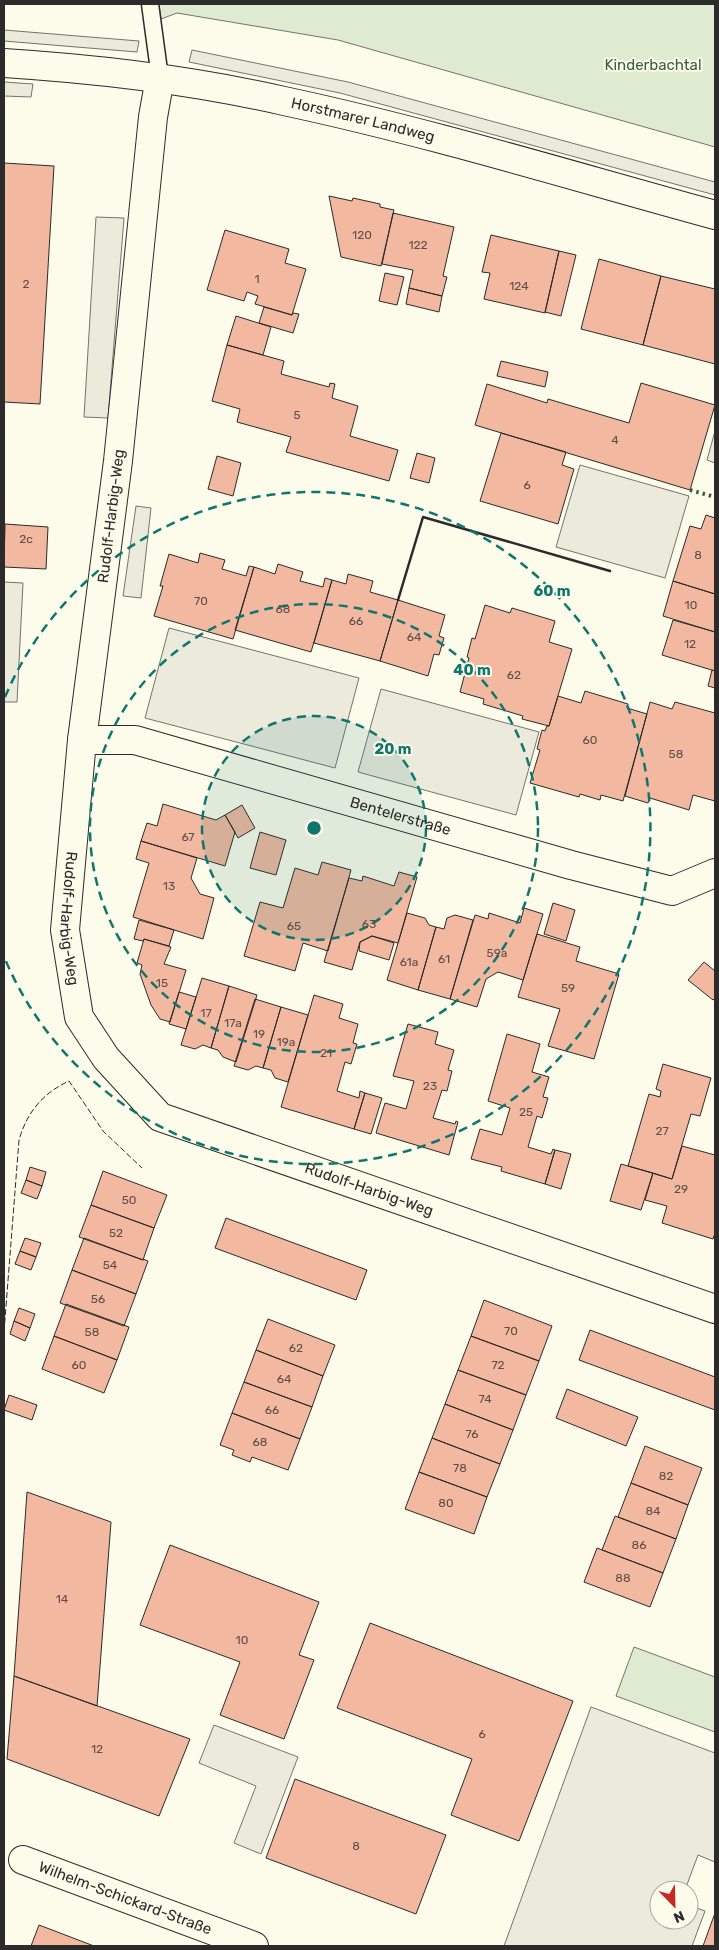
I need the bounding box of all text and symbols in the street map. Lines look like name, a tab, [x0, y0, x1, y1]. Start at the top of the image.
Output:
park label: Kinderbachtal	[604, 56, 702, 74]
street label: Horstmarer Landweg	[289, 94, 437, 146]
house number: 120	[352, 228, 372, 242]
house number: 122	[408, 238, 428, 252]
house number: 1	[254, 272, 260, 286]
house number: 2	[22, 277, 30, 291]
house number: 124	[509, 279, 529, 293]
house number: 5	[293, 408, 301, 422]
house number: 4	[611, 433, 619, 447]
street label: Rudolf-Harbig-Weg	[94, 448, 128, 584]
house number: 6	[523, 478, 531, 492]
house number: 2c	[19, 532, 33, 546]
house number: 8	[694, 548, 702, 562]
text: 60 m	[534, 582, 570, 600]
house number: 70	[194, 594, 208, 608]
house number: 10	[685, 598, 697, 612]
house number: 68	[276, 602, 290, 616]
house number: 66	[349, 614, 363, 628]
house number: 64	[407, 630, 422, 644]
house number: 12	[684, 637, 696, 651]
text: 40 m	[453, 661, 491, 679]
house number: 62	[507, 668, 521, 682]
house number: 60	[583, 733, 597, 747]
text: 20 m	[375, 740, 411, 758]
house number: 58	[669, 747, 683, 761]
street label: Bentelerstraße	[348, 793, 453, 839]
centre of rings	[305, 819, 323, 837]
house number: 67	[181, 830, 195, 844]
street label: Rudolf-Harbig-Weg	[56, 851, 83, 987]
house number: 13	[163, 879, 175, 893]
house number: 63	[362, 917, 376, 931]
house number: 65	[287, 919, 301, 933]
house number: 59a	[487, 946, 507, 960]
house number: 61	[438, 952, 450, 966]
house number: 61a	[400, 955, 418, 969]
house number: 15	[156, 976, 168, 990]
house number: 59	[561, 981, 575, 995]
house number: 17	[200, 1006, 212, 1020]
house number: 17a	[224, 1016, 242, 1030]
house number: 19	[253, 1027, 265, 1041]
house number: 19a	[277, 1035, 295, 1049]
house number: 21	[320, 1046, 332, 1060]
house number: 23	[423, 1079, 437, 1093]
house number: 25	[519, 1105, 533, 1119]
house number: 27	[655, 1124, 669, 1138]
street label: Rudolf-Harbig-Weg	[302, 1159, 436, 1220]
house number: 29	[674, 1182, 688, 1196]
house number: 50	[122, 1193, 136, 1207]
house number: 52	[109, 1226, 123, 1240]
house number: 54	[103, 1258, 118, 1272]
house number: 56	[91, 1292, 105, 1306]
house number: 70	[504, 1324, 518, 1338]
house number: 58	[85, 1325, 99, 1339]
house number: 62	[289, 1341, 303, 1355]
house number: 60	[72, 1358, 86, 1372]
house number: 72	[491, 1358, 505, 1372]
house number: 64	[277, 1372, 292, 1386]
house number: 74	[478, 1392, 492, 1406]
house number: 66	[265, 1403, 279, 1417]
house number: 76	[465, 1427, 479, 1441]
house number: 68	[253, 1435, 267, 1449]
house number: 78	[453, 1461, 467, 1475]
house number: 82	[659, 1469, 673, 1483]
house number: 80	[438, 1496, 454, 1510]
house number: 84	[645, 1504, 661, 1518]
house number: 86	[632, 1538, 646, 1552]
house number: 88	[615, 1571, 631, 1585]
house number: 14	[56, 1592, 69, 1606]
house number: 10	[236, 1633, 248, 1647]
house number: 6	[478, 1727, 486, 1741]
house number: 12	[91, 1742, 103, 1756]
house number: 8	[352, 1839, 360, 1853]
street label: Wilhelm-Schickard-Straße	[36, 1858, 214, 1938]
north arrow	[649, 1880, 699, 1930]
text: N	[671, 1907, 687, 1926]

